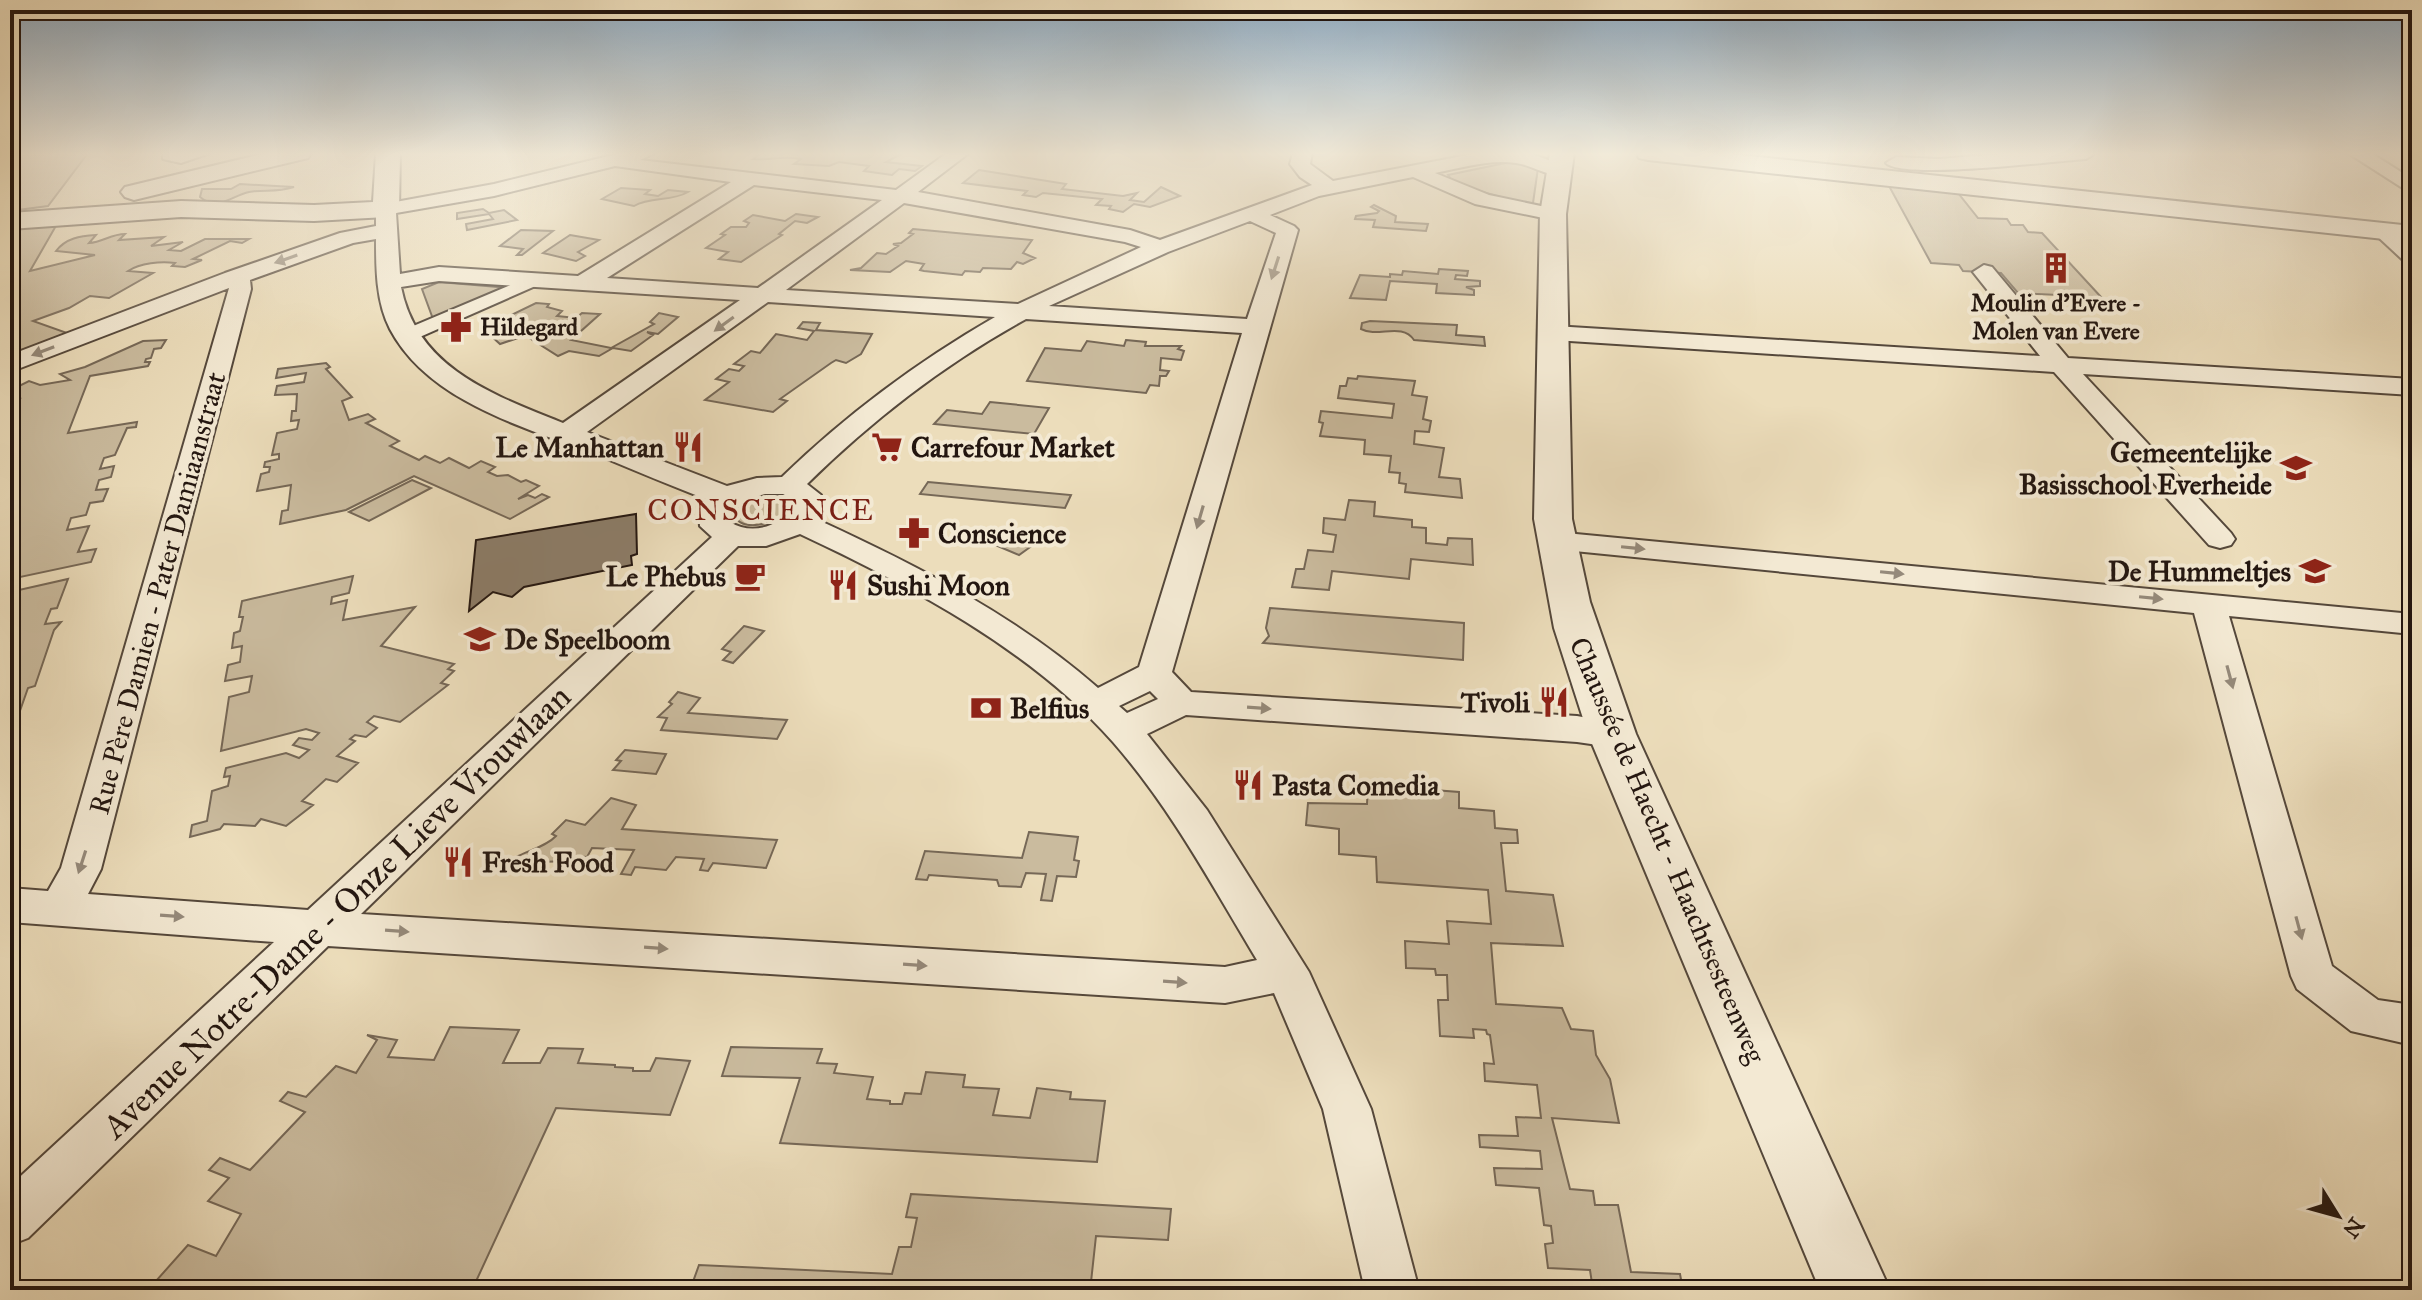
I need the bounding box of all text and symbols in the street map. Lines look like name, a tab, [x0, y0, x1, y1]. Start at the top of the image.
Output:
building icon: Moulin d'Evere - Molen van Evere	[2039, 251, 2073, 285]
one-way arrow	[274, 254, 298, 266]
one-way arrow	[1268, 256, 1280, 280]
place label: Moulin d'Evere - Molen van Evere	[1971, 288, 2141, 346]
pharmacy icon: Hildegard	[439, 310, 473, 344]
place label: Hildegard	[480, 312, 579, 342]
one-way arrow	[713, 316, 734, 331]
one-way arrow	[31, 345, 55, 358]
street label: Rue Père Damien - Pater Damiaanstraat	[82, 368, 233, 818]
place label: Le Manhattan	[496, 430, 664, 465]
restaurant icon: Le Manhattan	[671, 430, 705, 464]
supermarket icon: Carrefour Market	[870, 430, 904, 464]
place label: Carrefour Market	[911, 430, 1115, 465]
place label: Gemeentelijke Basisschool Everheide	[2019, 435, 2272, 502]
school or university icon: Gemeentelijke Basisschool Everheide	[2279, 451, 2313, 485]
district label: CONSCIENCE	[647, 492, 875, 528]
one-way arrow	[1193, 506, 1206, 530]
pharmacy icon: Conscience	[897, 516, 931, 550]
place label: Conscience	[938, 516, 1067, 551]
one-way arrow	[1621, 542, 1646, 555]
place label: De Hummeltjes	[2108, 554, 2291, 589]
school or university icon: De Hummeltjes	[2298, 554, 2332, 588]
place label: Le Phebus	[606, 559, 726, 594]
cafe icon: Le Phebus	[733, 559, 767, 593]
one-way arrow	[1880, 567, 1905, 580]
restaurant icon: Sushi Moon	[826, 568, 860, 602]
place label: Sushi Moon	[867, 568, 1010, 603]
one-way arrow	[2139, 592, 2164, 605]
school or university icon: De Speelboom	[463, 622, 497, 656]
place label: De Speelboom	[504, 622, 671, 657]
street label: Chaussée de Haecht - Haachtsesteenweg	[1562, 632, 1774, 1069]
one-way arrow	[2225, 665, 2237, 690]
street label: Avenue Notre-Dame - Onze Lieve Vrouwlaan	[92, 676, 579, 1148]
place label: Tivoli	[1461, 685, 1530, 720]
restaurant icon: Tivoli	[1537, 685, 1571, 719]
bank icon: Belfius	[969, 691, 1003, 725]
place label: Belfius	[1010, 691, 1089, 726]
one-way arrow	[1247, 702, 1272, 715]
restaurant icon: Pasta Comedia	[1231, 768, 1265, 802]
place label: Pasta Comedia	[1272, 768, 1440, 803]
restaurant icon: Fresh Food	[441, 845, 475, 879]
place label: Fresh Food	[482, 845, 615, 880]
one-way arrow	[75, 851, 88, 875]
one-way arrow	[160, 910, 185, 923]
one-way arrow	[2294, 915, 2306, 940]
one-way arrow	[385, 925, 410, 938]
one-way arrow	[644, 942, 669, 955]
one-way arrow	[903, 959, 928, 972]
one-way arrow	[1163, 976, 1188, 989]
north arrow	[2298, 1176, 2378, 1256]
text: N	[2337, 1212, 2370, 1244]

